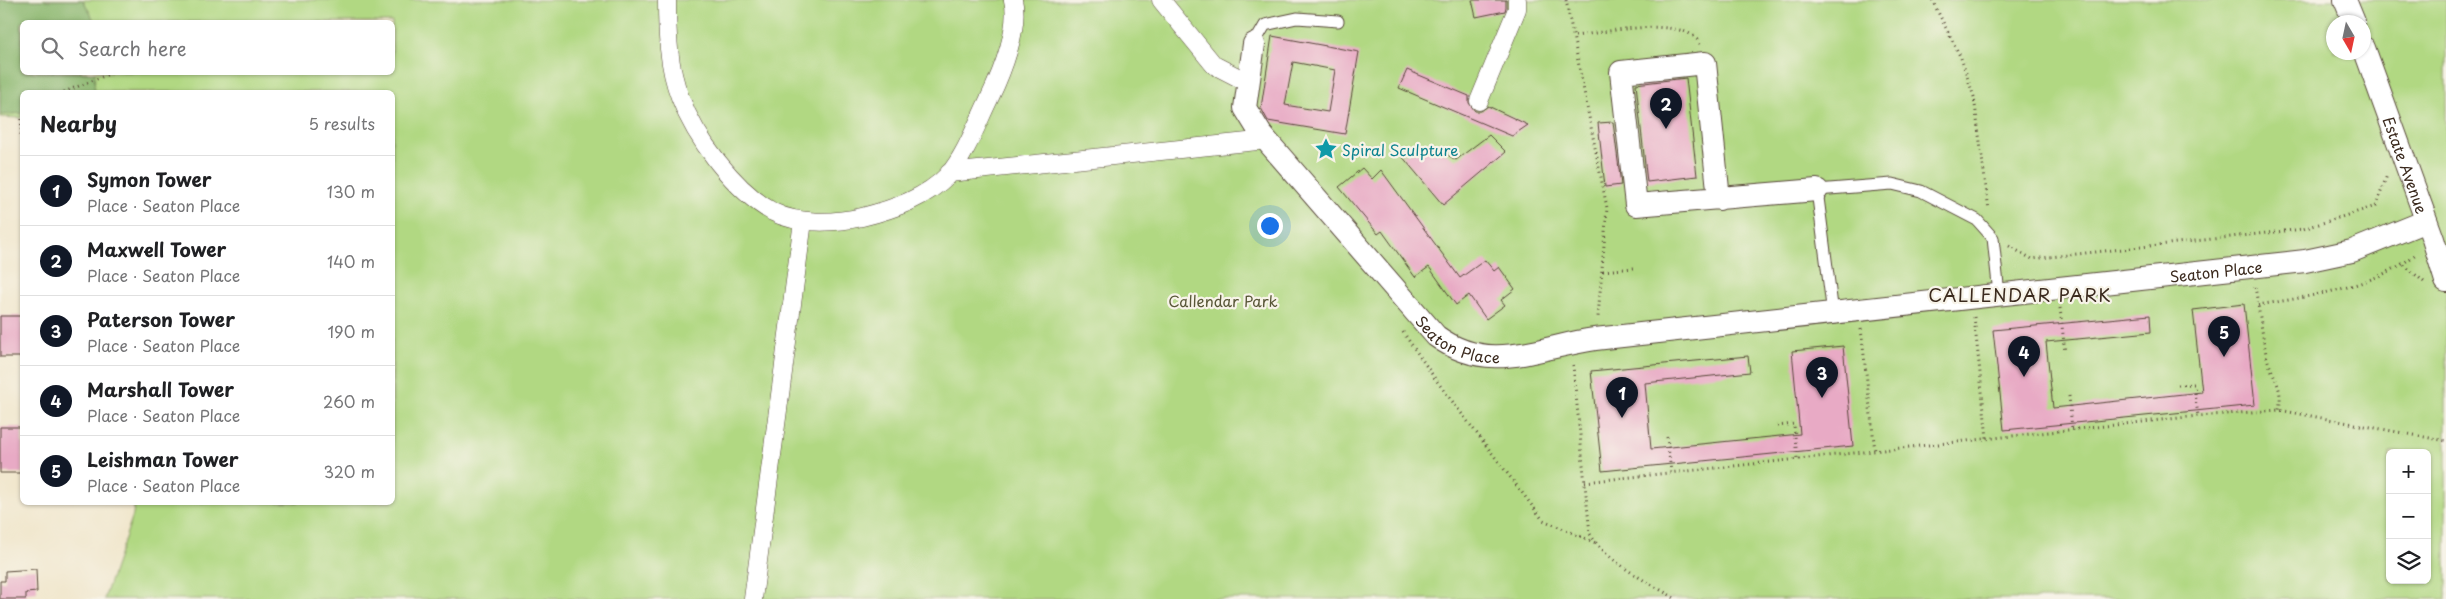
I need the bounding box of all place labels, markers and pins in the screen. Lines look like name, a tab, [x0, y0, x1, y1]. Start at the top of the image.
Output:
pin: 2	[1650, 88, 1682, 129]
place icon: Spiral Sculpture	[1313, 136, 1339, 162]
place label: Spiral Sculpture	[1342, 138, 1458, 161]
pin: 5	[2208, 316, 2240, 357]
pin: 4	[2008, 336, 2040, 377]
pin: 3	[1806, 357, 1838, 398]
pin: 1	[1606, 377, 1638, 418]

